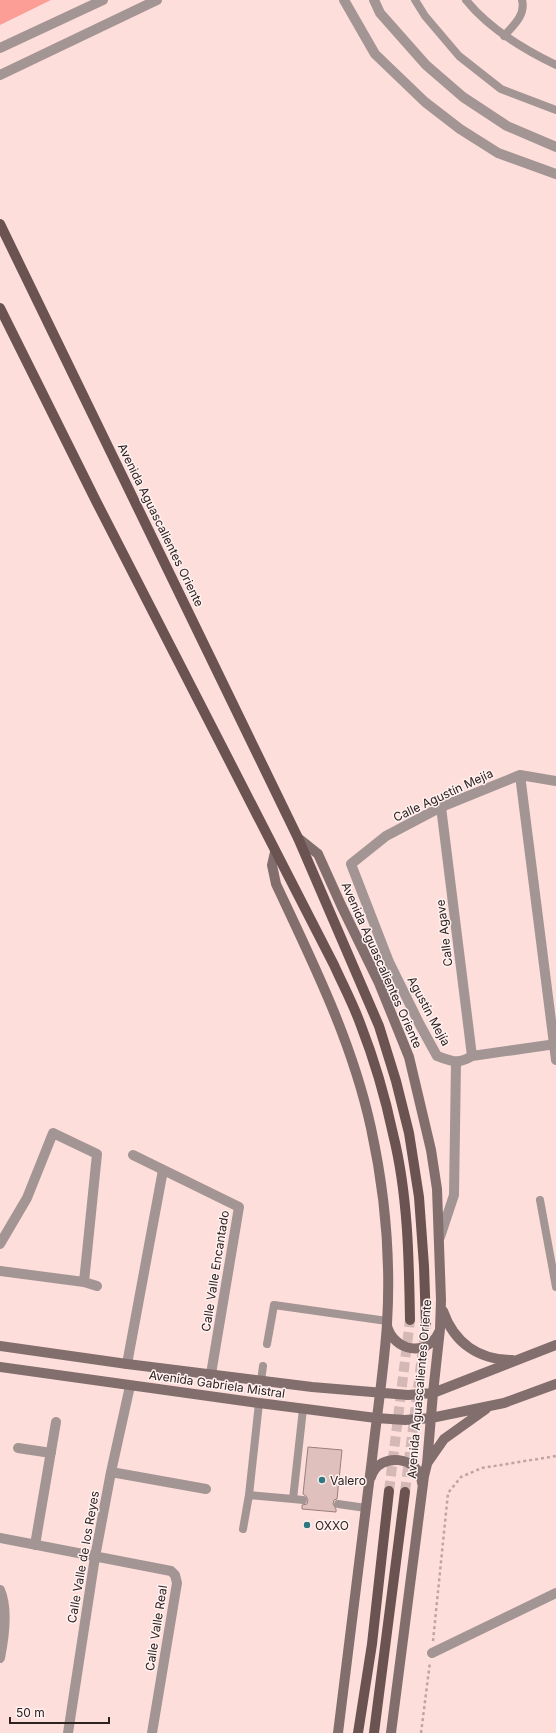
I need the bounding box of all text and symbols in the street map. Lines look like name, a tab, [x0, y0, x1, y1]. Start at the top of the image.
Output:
street label: Avenida Aguascalientes Oriente	[115, 441, 207, 609]
street label: Calle Agustín Mejía	[391, 765, 495, 825]
street label: Avenida Aguascalientes Oriente	[339, 880, 425, 1050]
street label: Calle Agave	[432, 899, 456, 967]
street label: Agustín Mejía	[404, 974, 454, 1048]
street label: Calle Valle Encantado	[198, 1209, 232, 1333]
street label: Avenida Aguascalientes Oriente	[404, 1299, 434, 1479]
street label: Avenida Gabriela Mistral	[148, 1367, 286, 1401]
place label: Valero	[330, 1473, 366, 1488]
marker: Valero	[317, 1475, 327, 1485]
street label: Calle Valle de los Reyes	[64, 1490, 102, 1624]
place label: OXXO	[315, 1518, 349, 1533]
marker: OXXO	[302, 1520, 312, 1530]
street label: Calle Valle Real	[142, 1584, 170, 1672]
scale bar	[10, 1699, 109, 1725]
text: 50 m	[16, 1705, 45, 1720]

